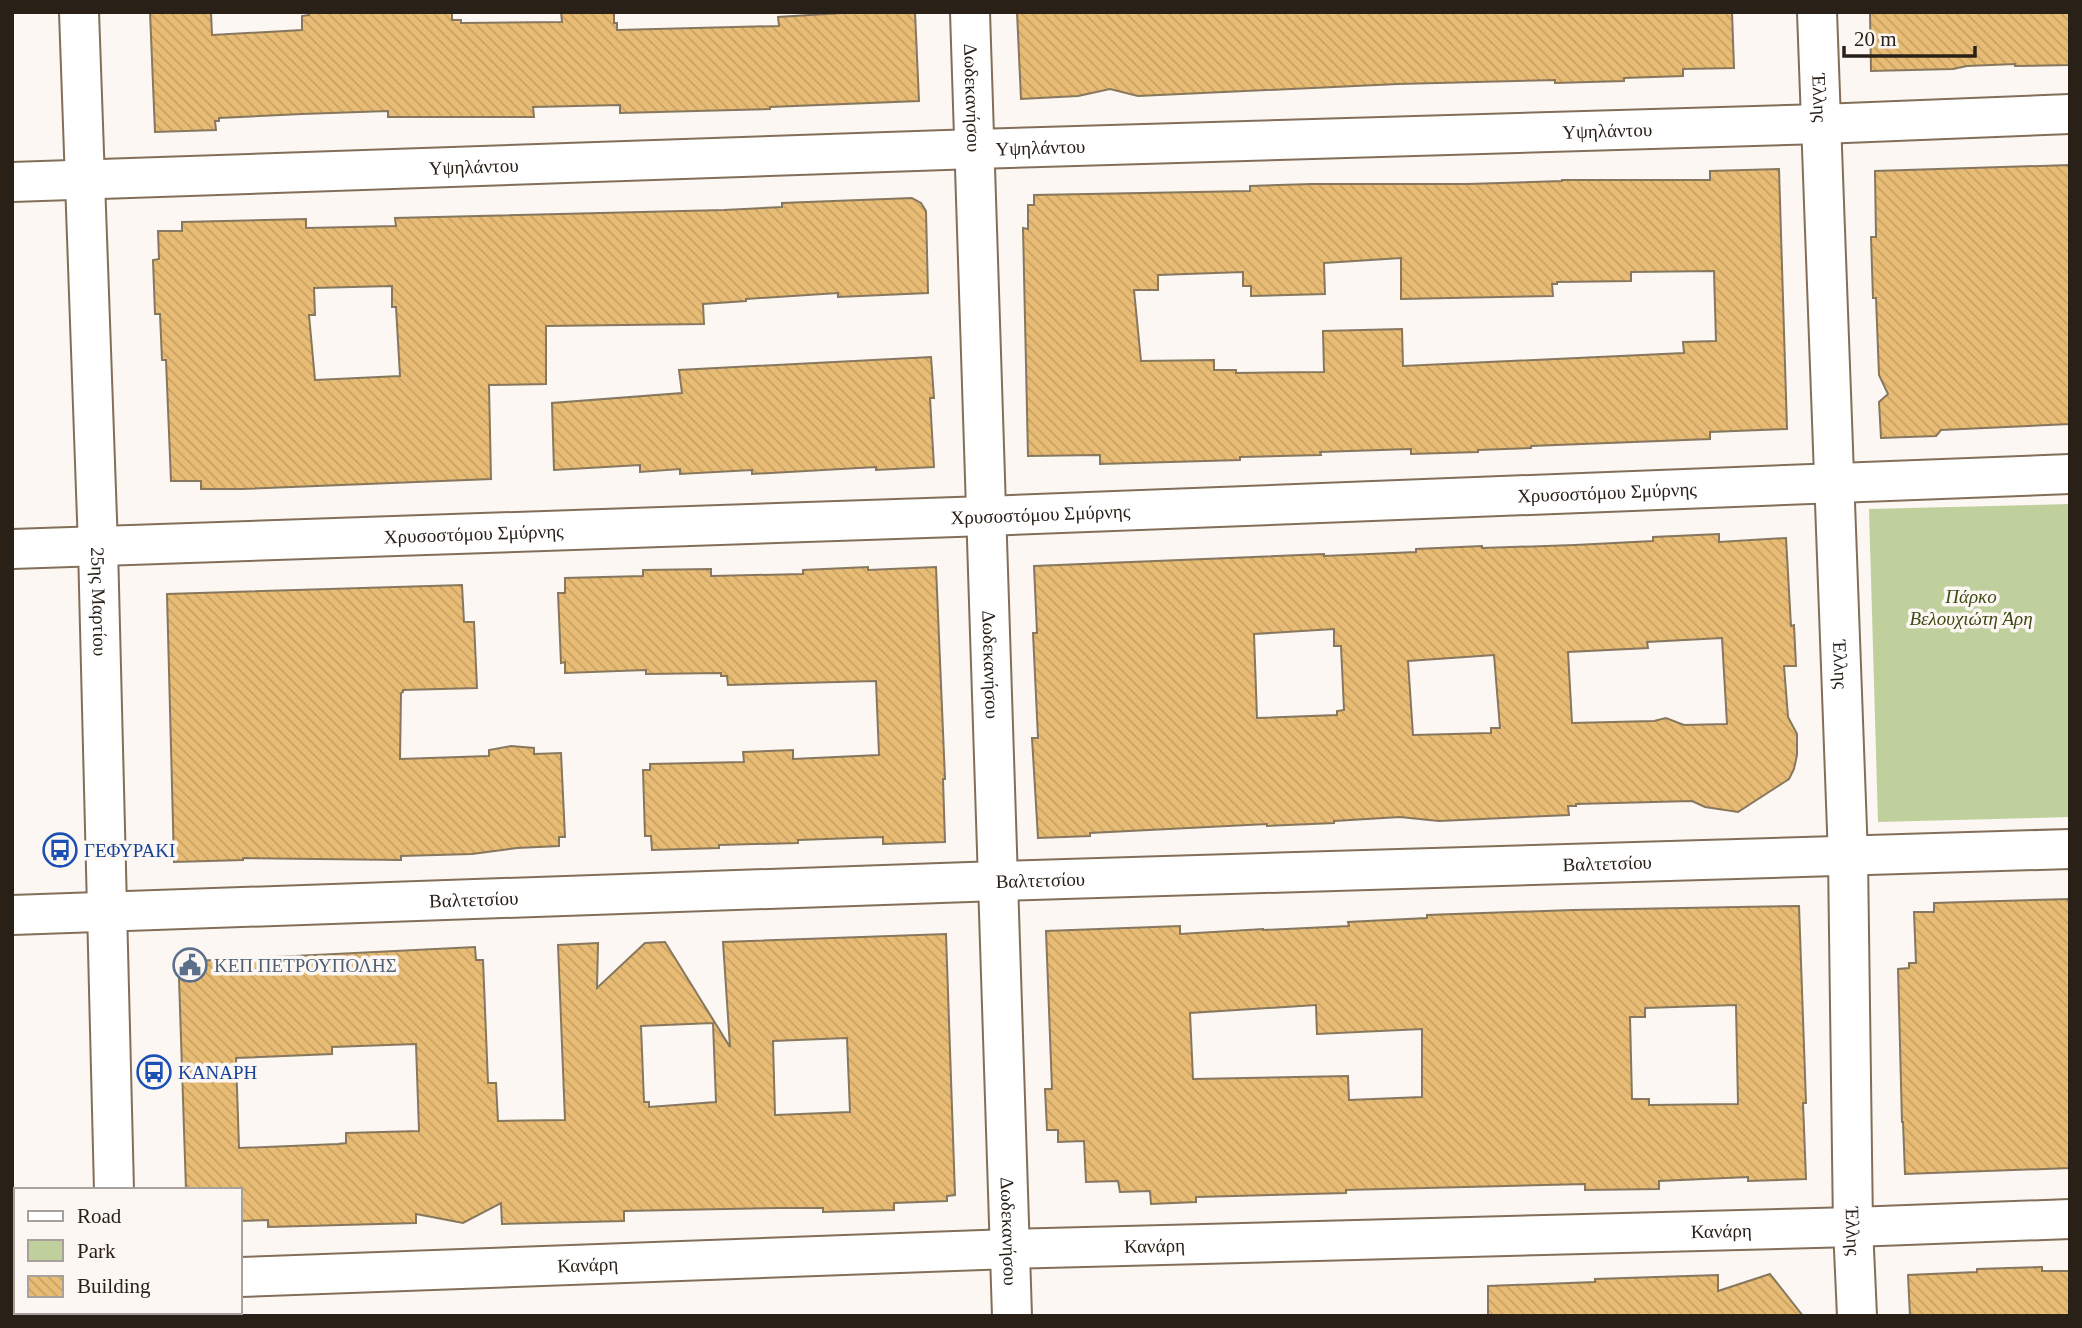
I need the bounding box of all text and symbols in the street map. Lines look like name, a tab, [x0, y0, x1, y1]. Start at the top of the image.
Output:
scale bar	[1844, 14, 1975, 58]
text: 20 m	[1854, 27, 1897, 51]
street label: Δωδεκανήσου	[960, 43, 985, 153]
street label: Έλλης	[1808, 72, 1831, 123]
street label: Υψηλάντου	[1562, 119, 1652, 143]
street label: Υψηλάντου	[995, 136, 1086, 159]
street label: Υψηλάντου	[428, 155, 519, 179]
street label: Χρυσοστόμου Σμύρνης	[1517, 478, 1698, 506]
street label: Χρυσοστόμου Σμύρνης	[950, 500, 1131, 528]
street label: Χρυσοστόμου Σμύρνης	[384, 520, 564, 547]
street label: 25ης Μαρτίου	[87, 547, 111, 657]
park label: Πάρκο Βελουχιώτη Άρη	[1909, 586, 2033, 629]
street label: Δωδεκανήσου	[978, 610, 1003, 719]
street label: Έλλης	[1829, 639, 1852, 690]
bus stop icon: ΓΕΦΥΡΑΚΙ	[41, 831, 79, 869]
place label: ΓΕΦΥΡΑΚΙ	[84, 840, 175, 861]
street label: Βαλτετσίου	[1562, 851, 1652, 875]
street label: Βαλτετσίου	[995, 868, 1085, 892]
street label: Βαλτετσίου	[429, 888, 519, 912]
public building icon: ΚΕΠ ΠΕΤΡΟΥΠΟΛΗΣ	[171, 946, 209, 984]
place label: ΚΕΠ ΠΕΤΡΟΥΠΟΛΗΣ	[214, 955, 397, 976]
bus stop icon: ΚΑΝΑΡΗ	[135, 1053, 173, 1091]
place label: ΚΑΝΑΡΗ	[178, 1062, 257, 1083]
street label: Δωδεκανήσου	[997, 1177, 1021, 1286]
legend	[14, 1188, 242, 1314]
text: Road	[77, 1204, 122, 1228]
street label: Έλλης	[1842, 1206, 1864, 1257]
street label: Κανάρη	[1691, 1220, 1752, 1242]
street label: Κανάρη	[1124, 1234, 1185, 1257]
text: Park	[77, 1239, 116, 1263]
street label: Κανάρη	[557, 1253, 619, 1276]
text: Building	[77, 1274, 151, 1298]

